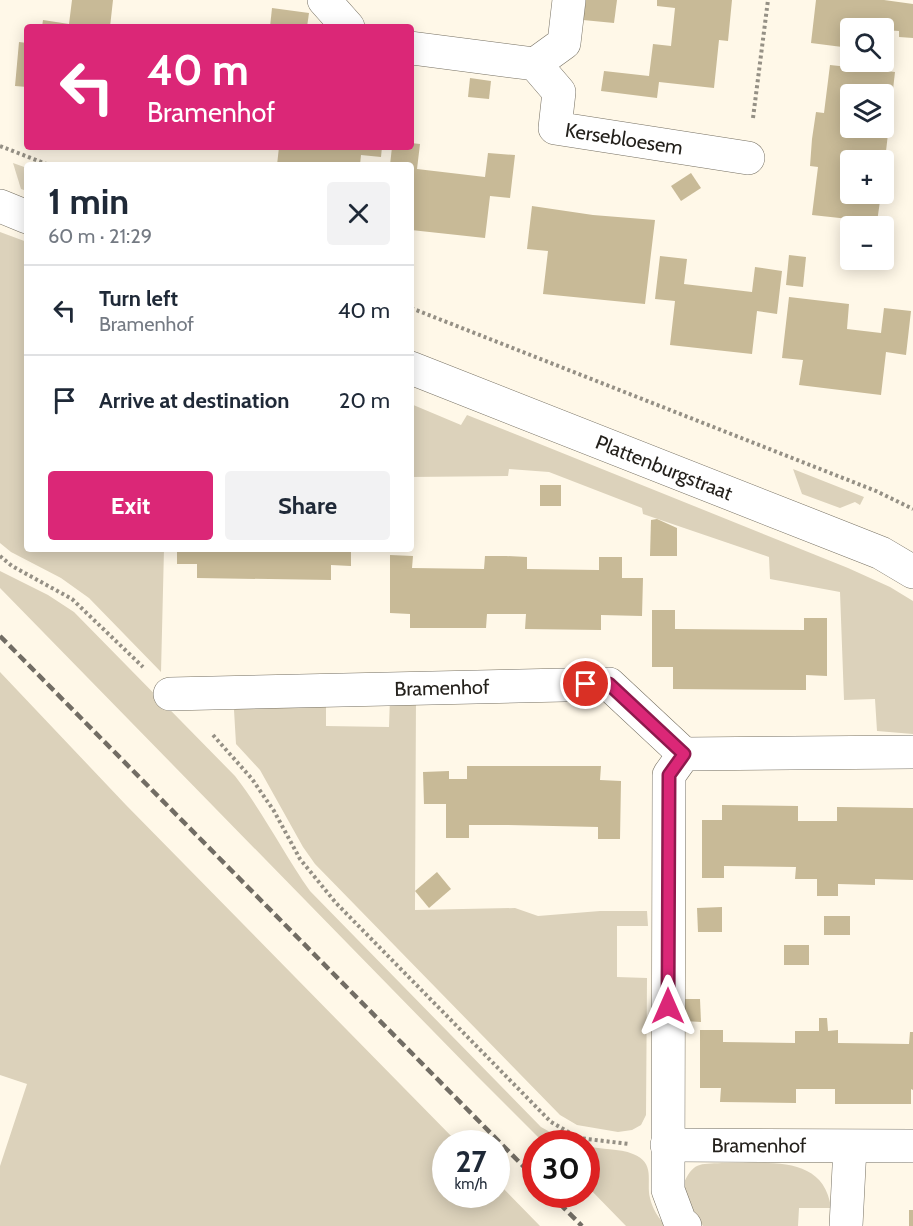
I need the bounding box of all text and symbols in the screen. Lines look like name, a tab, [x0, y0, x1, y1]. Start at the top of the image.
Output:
map controls	[840, 18, 894, 270]
button: search	[840, 18, 894, 72]
text: 40 m	[147, 44, 249, 96]
icon: left	[48, 48, 126, 126]
button: layers	[840, 84, 894, 138]
text: Bramenhof	[147, 96, 275, 129]
street label: Kersebloesem	[563, 118, 685, 160]
button: +	[840, 150, 894, 204]
text: 1 min	[48, 179, 129, 223]
button: close	[327, 182, 390, 245]
button: −	[840, 216, 894, 270]
text: 60 m · 21:29	[48, 224, 152, 248]
text: Turn left	[99, 285, 178, 312]
icon: left	[48, 294, 81, 327]
text: 40 m	[338, 297, 390, 324]
text: Bramenhof	[99, 312, 194, 336]
icon: arrive	[48, 384, 81, 417]
text: Arrive at destination	[99, 387, 289, 414]
text: 20 m	[339, 387, 390, 414]
street label: Plattenburgstraat	[592, 430, 736, 505]
button: Exit	[48, 471, 213, 540]
button: Share	[225, 471, 390, 540]
pin	[560, 658, 611, 709]
icon: arrive	[569, 667, 602, 700]
street label: Bramenhof	[394, 675, 490, 701]
position arrow	[636, 974, 700, 1038]
speed limit sign: 30	[522, 1130, 600, 1208]
street label: Bramenhof	[711, 1133, 807, 1158]
text: 27	[455, 1143, 487, 1180]
text: km/h	[455, 1175, 487, 1193]

